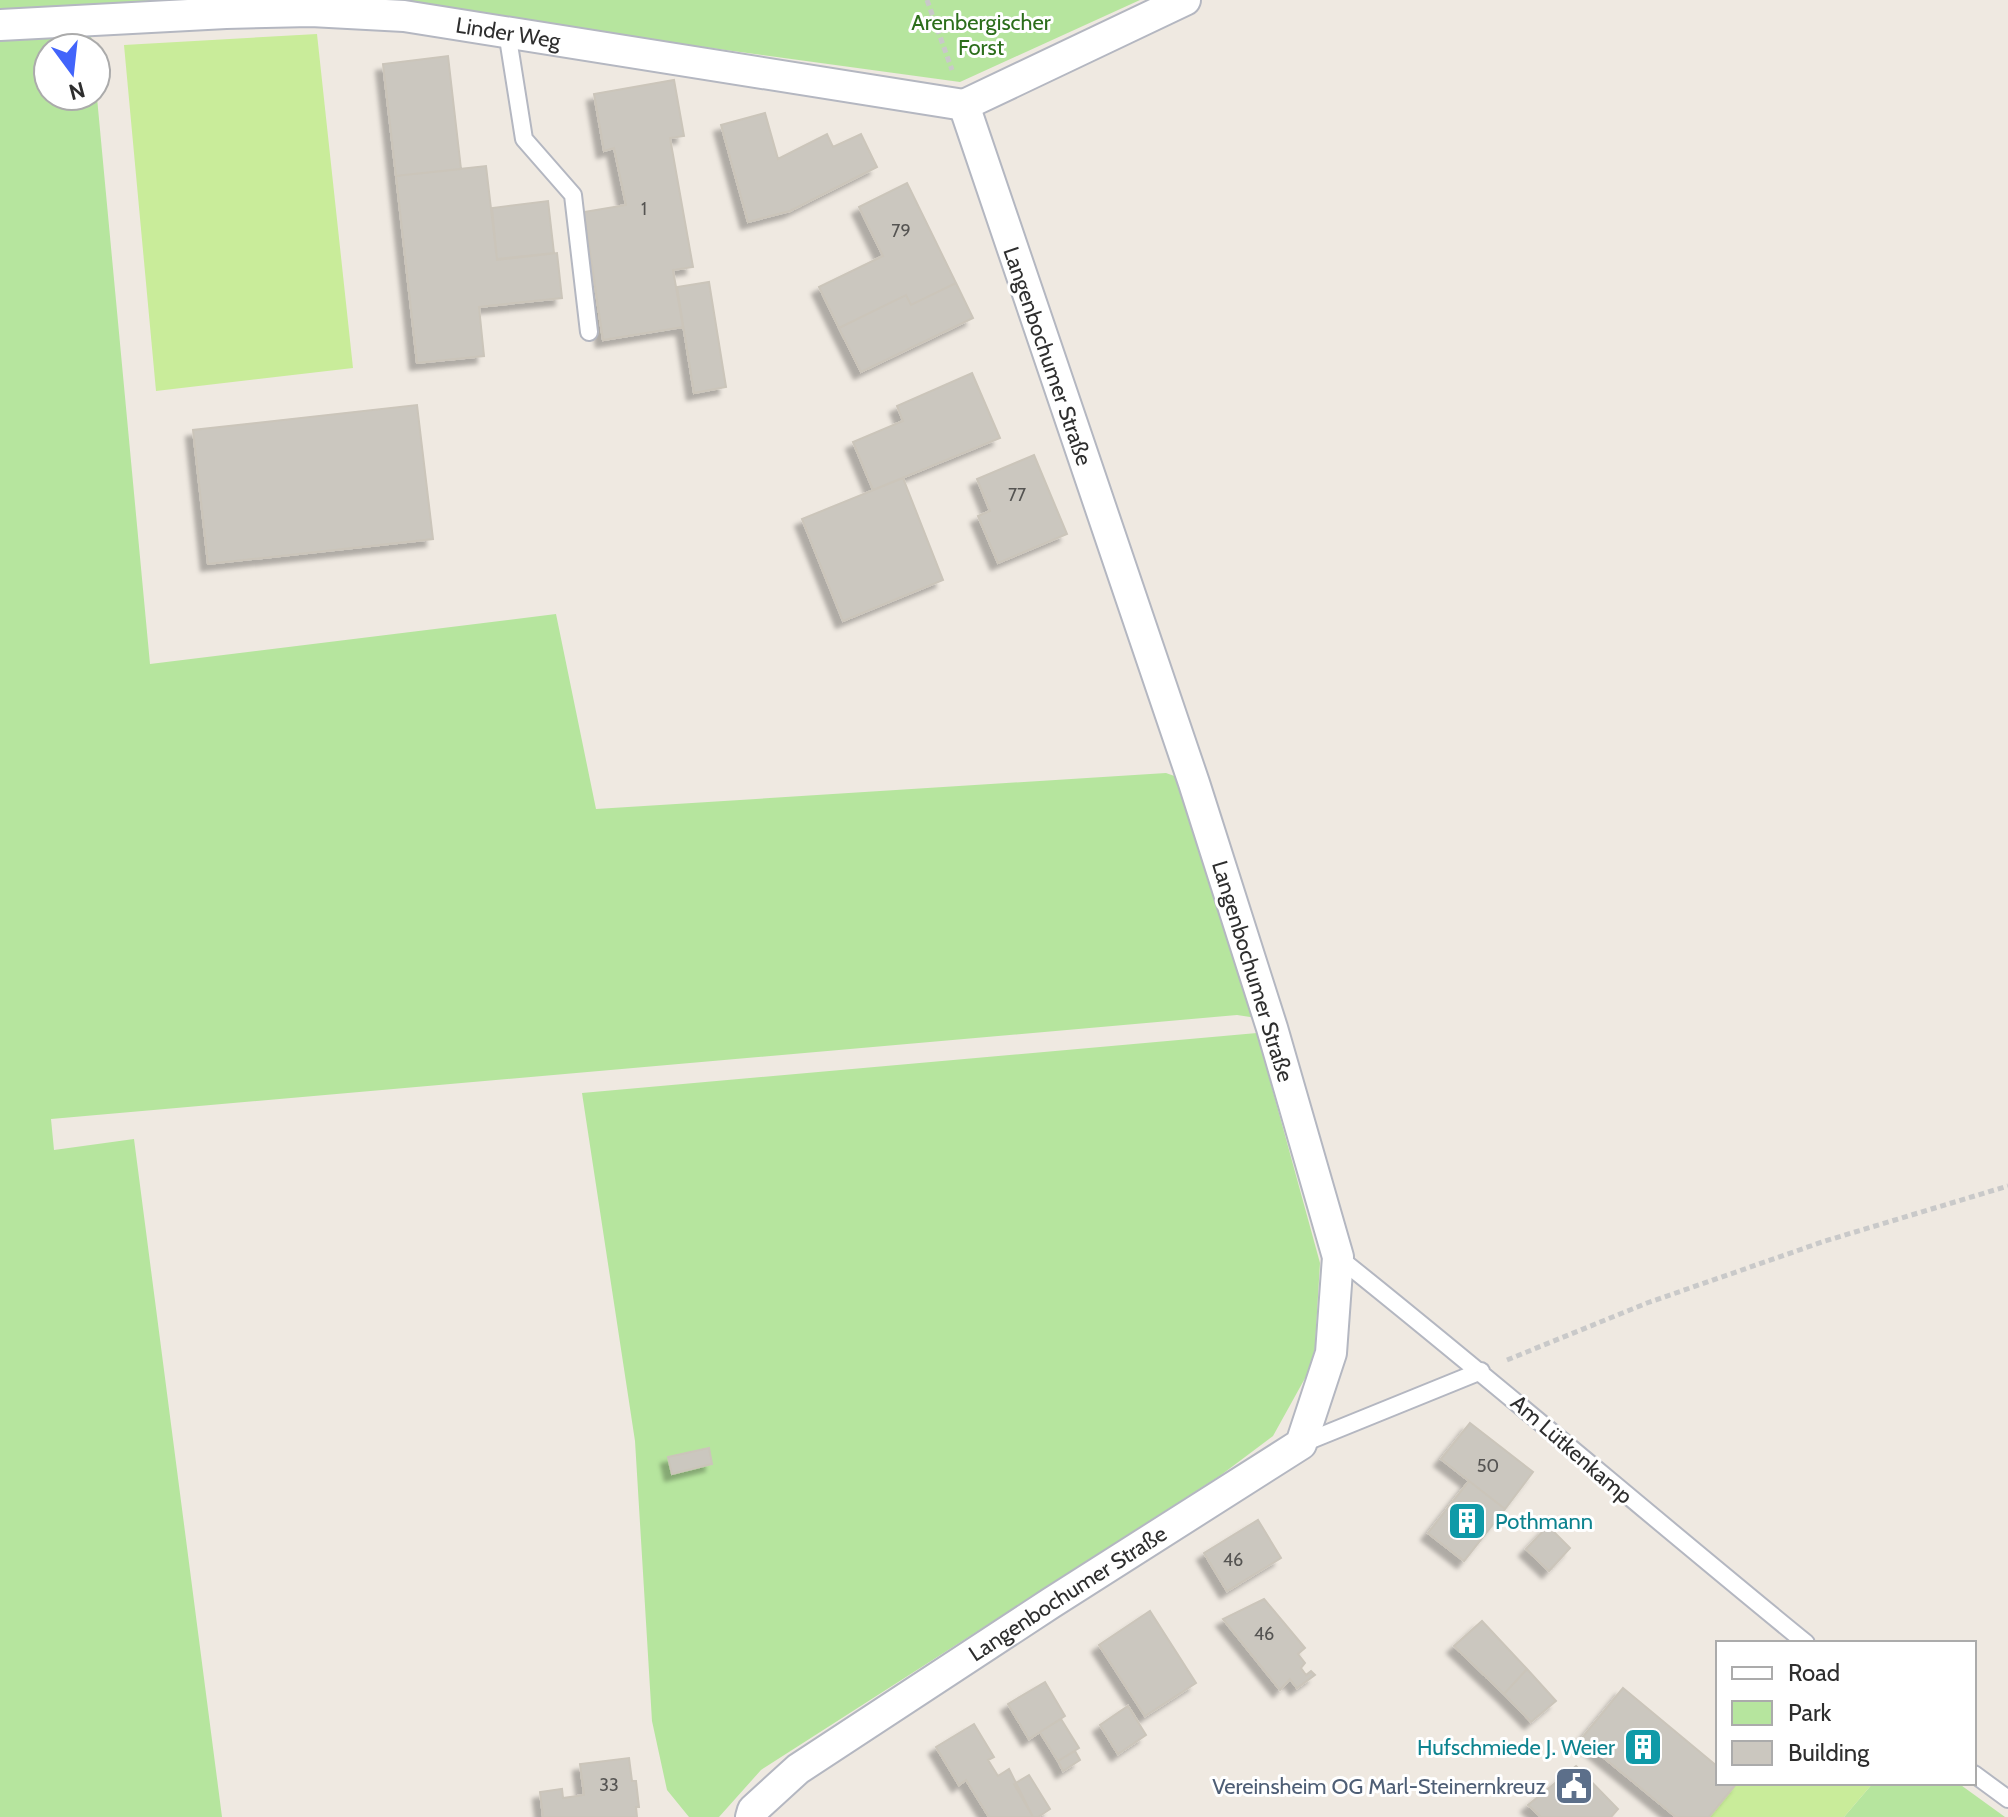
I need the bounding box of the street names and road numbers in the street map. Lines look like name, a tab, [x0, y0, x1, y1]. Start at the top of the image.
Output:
street label: Linder Weg	[454, 11, 563, 55]
street label: Langenbochumer Straße	[997, 243, 1098, 469]
street label: Langenbochumer Straße	[1206, 857, 1299, 1085]
street label: Am Lütkenkamp	[1505, 1389, 1638, 1510]
street label: Langenbochumer Straße	[964, 1520, 1172, 1667]

